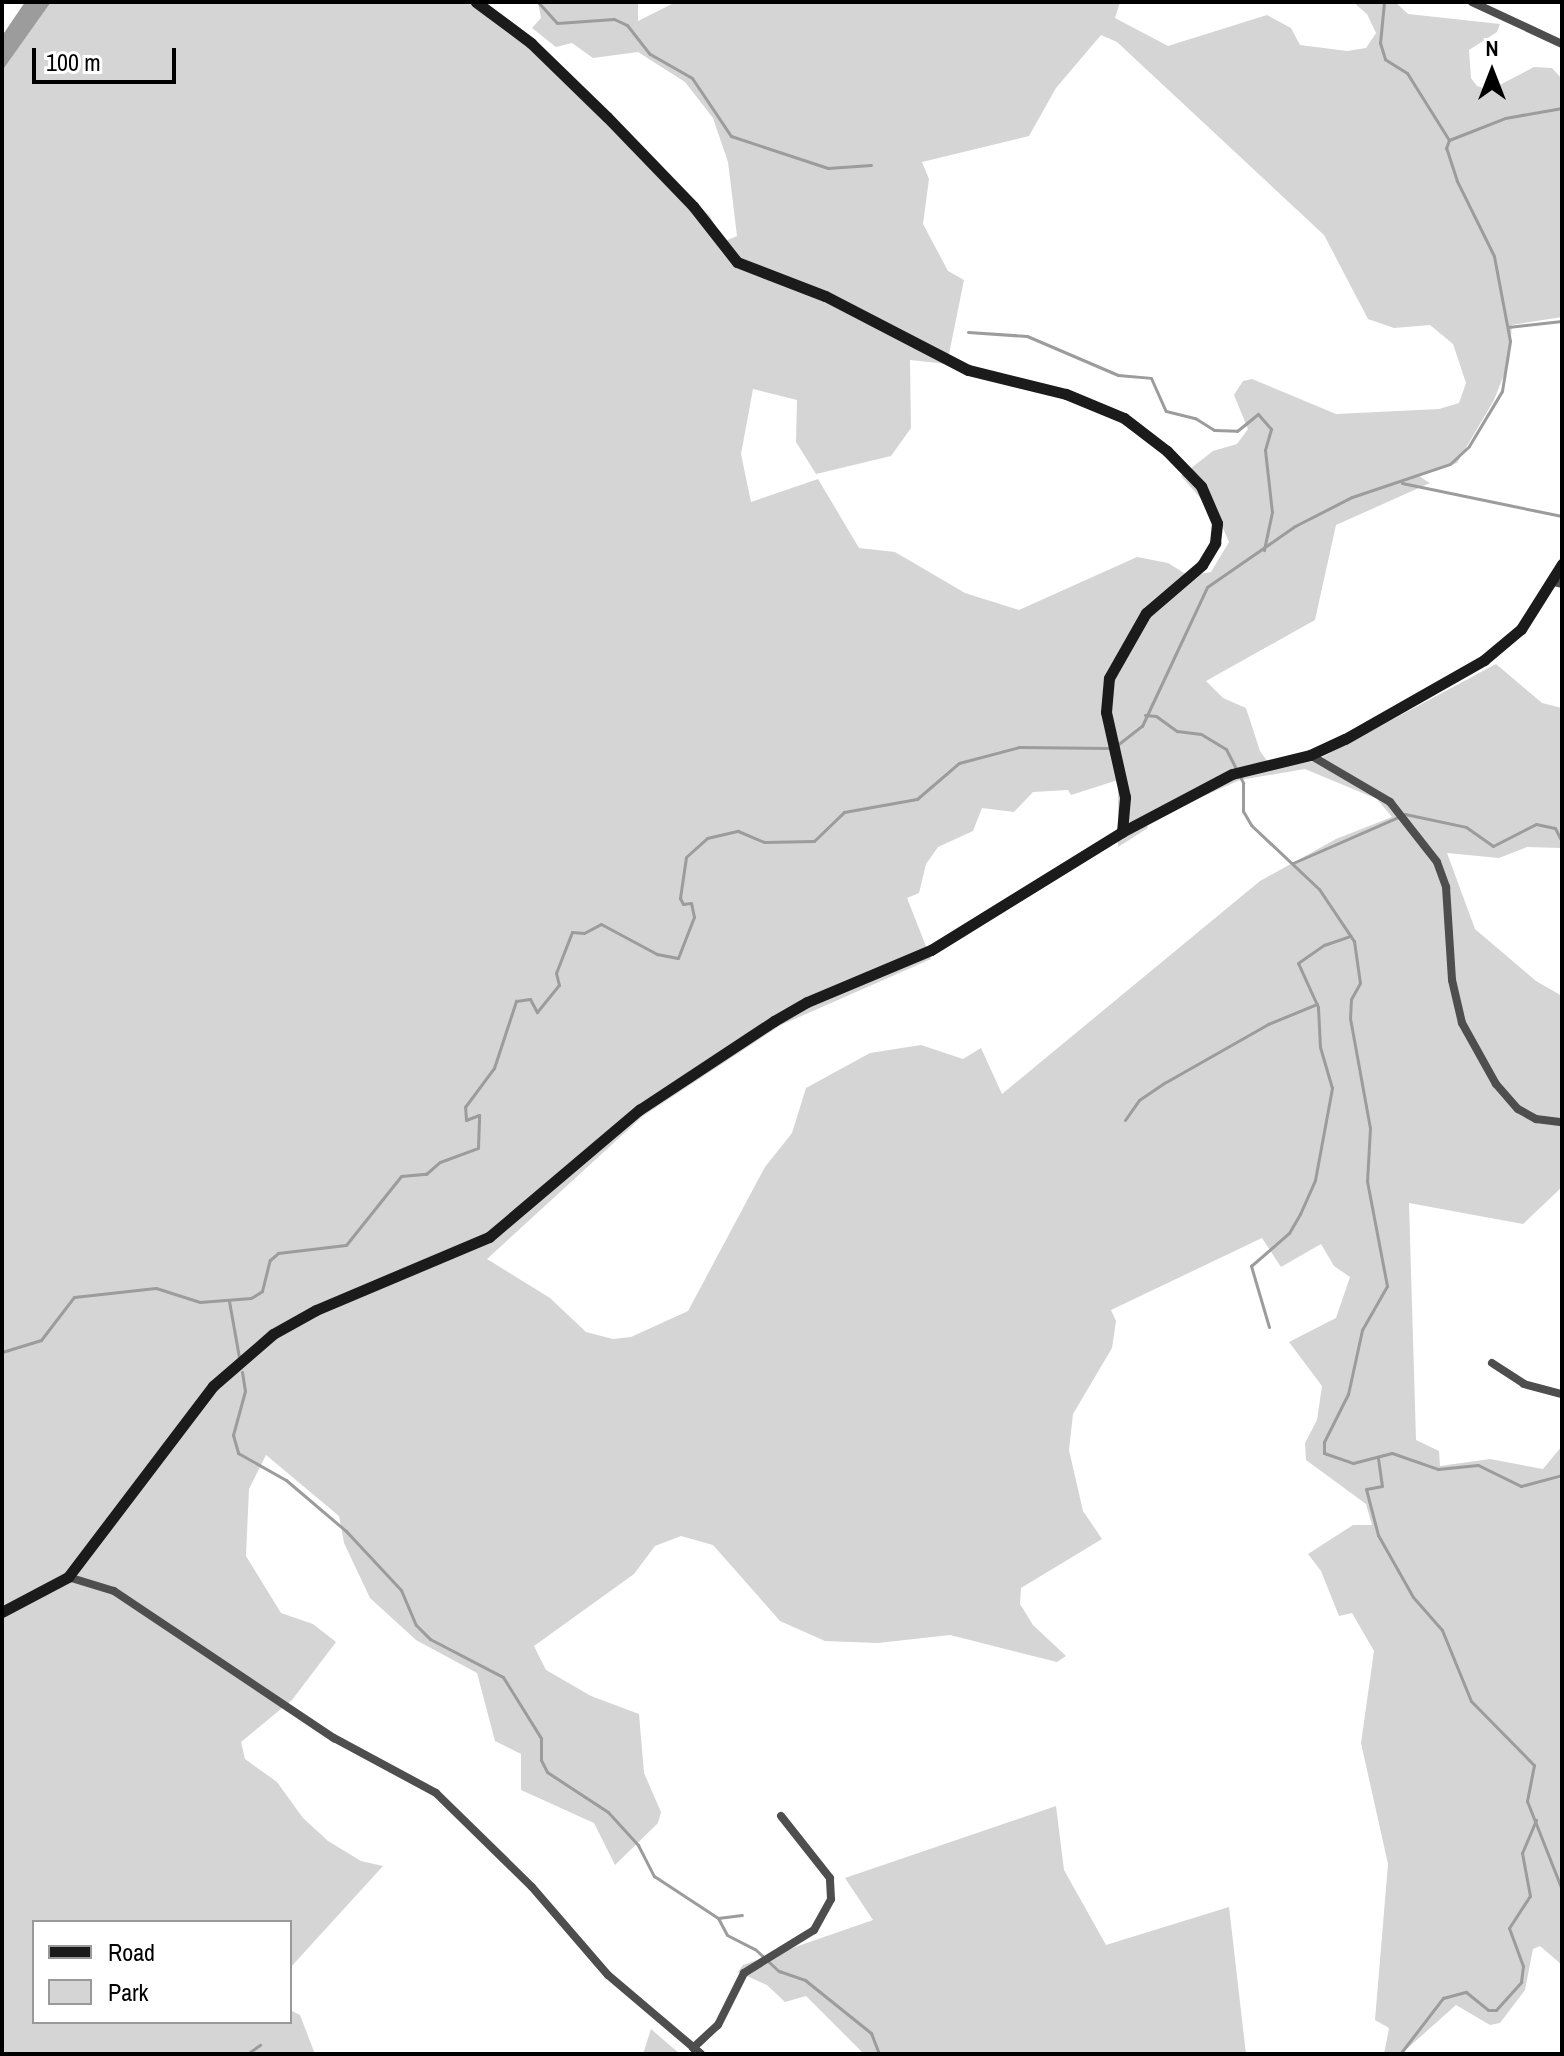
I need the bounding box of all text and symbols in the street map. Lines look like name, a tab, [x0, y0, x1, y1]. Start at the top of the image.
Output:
scale bar	[36, 32, 180, 82]
north arrow	[1452, 32, 1532, 112]
text: N	[1485, 33, 1499, 63]
text: 100 m	[46, 46, 101, 78]
legend	[32, 1920, 292, 2024]
text: Road	[108, 1936, 155, 1968]
text: Park	[108, 1976, 148, 2008]

